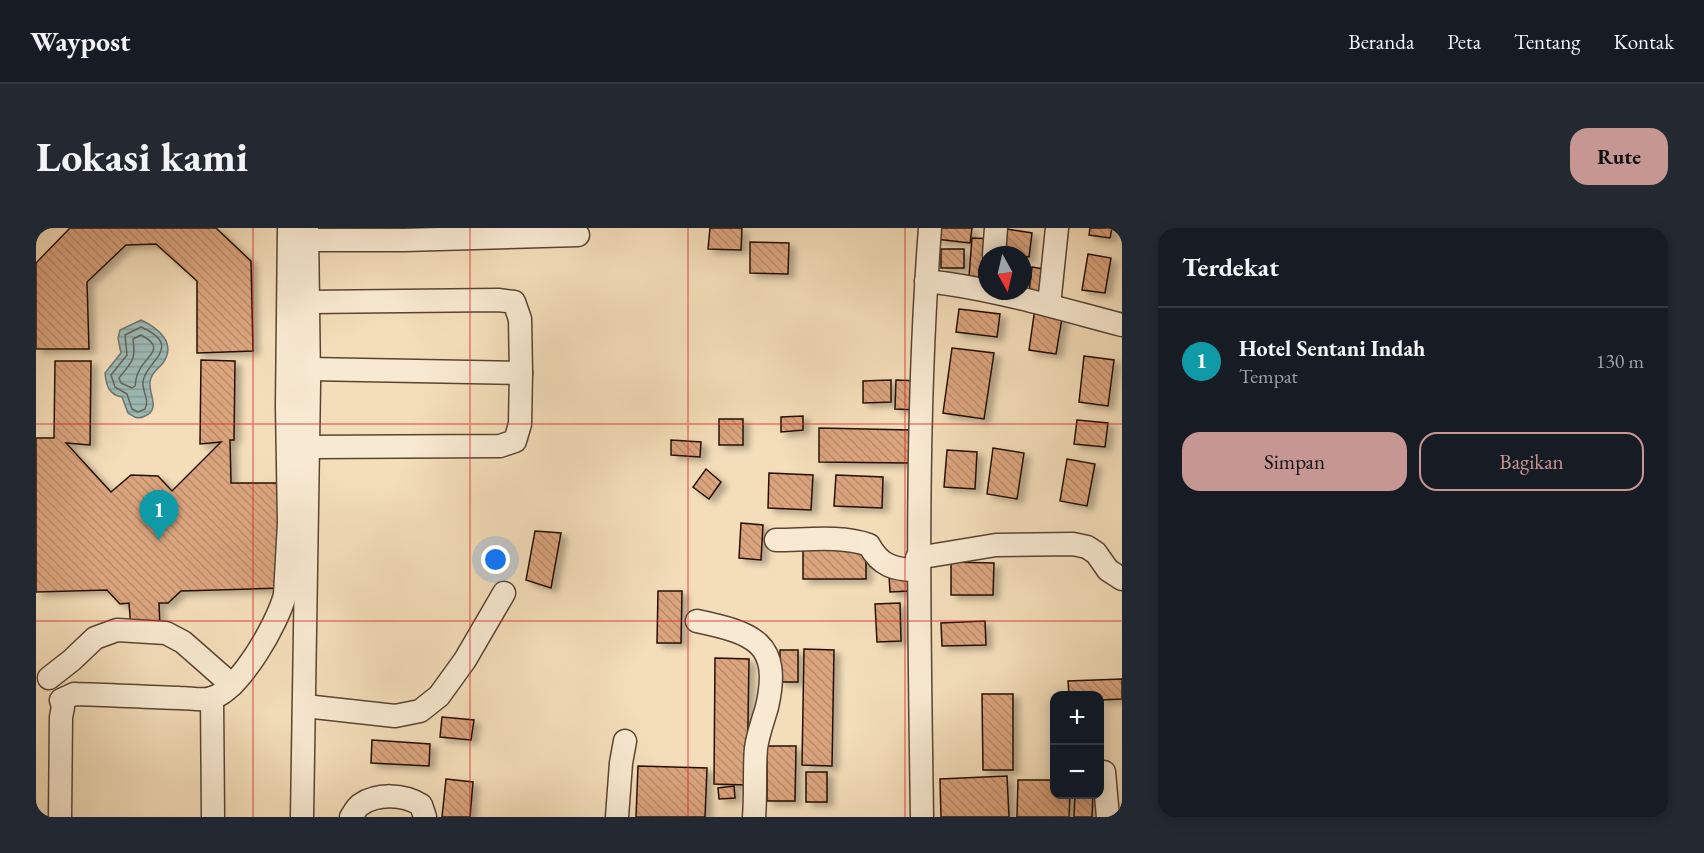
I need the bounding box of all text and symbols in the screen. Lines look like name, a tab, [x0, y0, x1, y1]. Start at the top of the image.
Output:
text: Waypost	[30, 23, 131, 59]
text: Beranda	[1348, 28, 1414, 55]
text: Peta	[1447, 28, 1481, 55]
text: Tentang	[1514, 28, 1580, 55]
text: Kontak	[1613, 28, 1674, 55]
button: Rute	[1570, 128, 1668, 185]
text: Lokasi kami	[36, 129, 248, 184]
north arrow	[978, 246, 1032, 300]
text: Terdekat	[1182, 250, 1279, 284]
text: Hotel Sentani Indah	[1239, 334, 1425, 363]
text: 1	[1196, 348, 1207, 374]
text: 130 m	[1596, 348, 1644, 374]
text: Tempat	[1239, 363, 1298, 389]
button: Simpan	[1182, 432, 1407, 491]
button: Bagikan	[1419, 432, 1644, 491]
pin: 1	[140, 490, 178, 540]
your location	[481, 545, 510, 574]
map controls	[1050, 691, 1104, 799]
button: +	[1050, 691, 1104, 745]
button: −	[1050, 745, 1104, 799]

